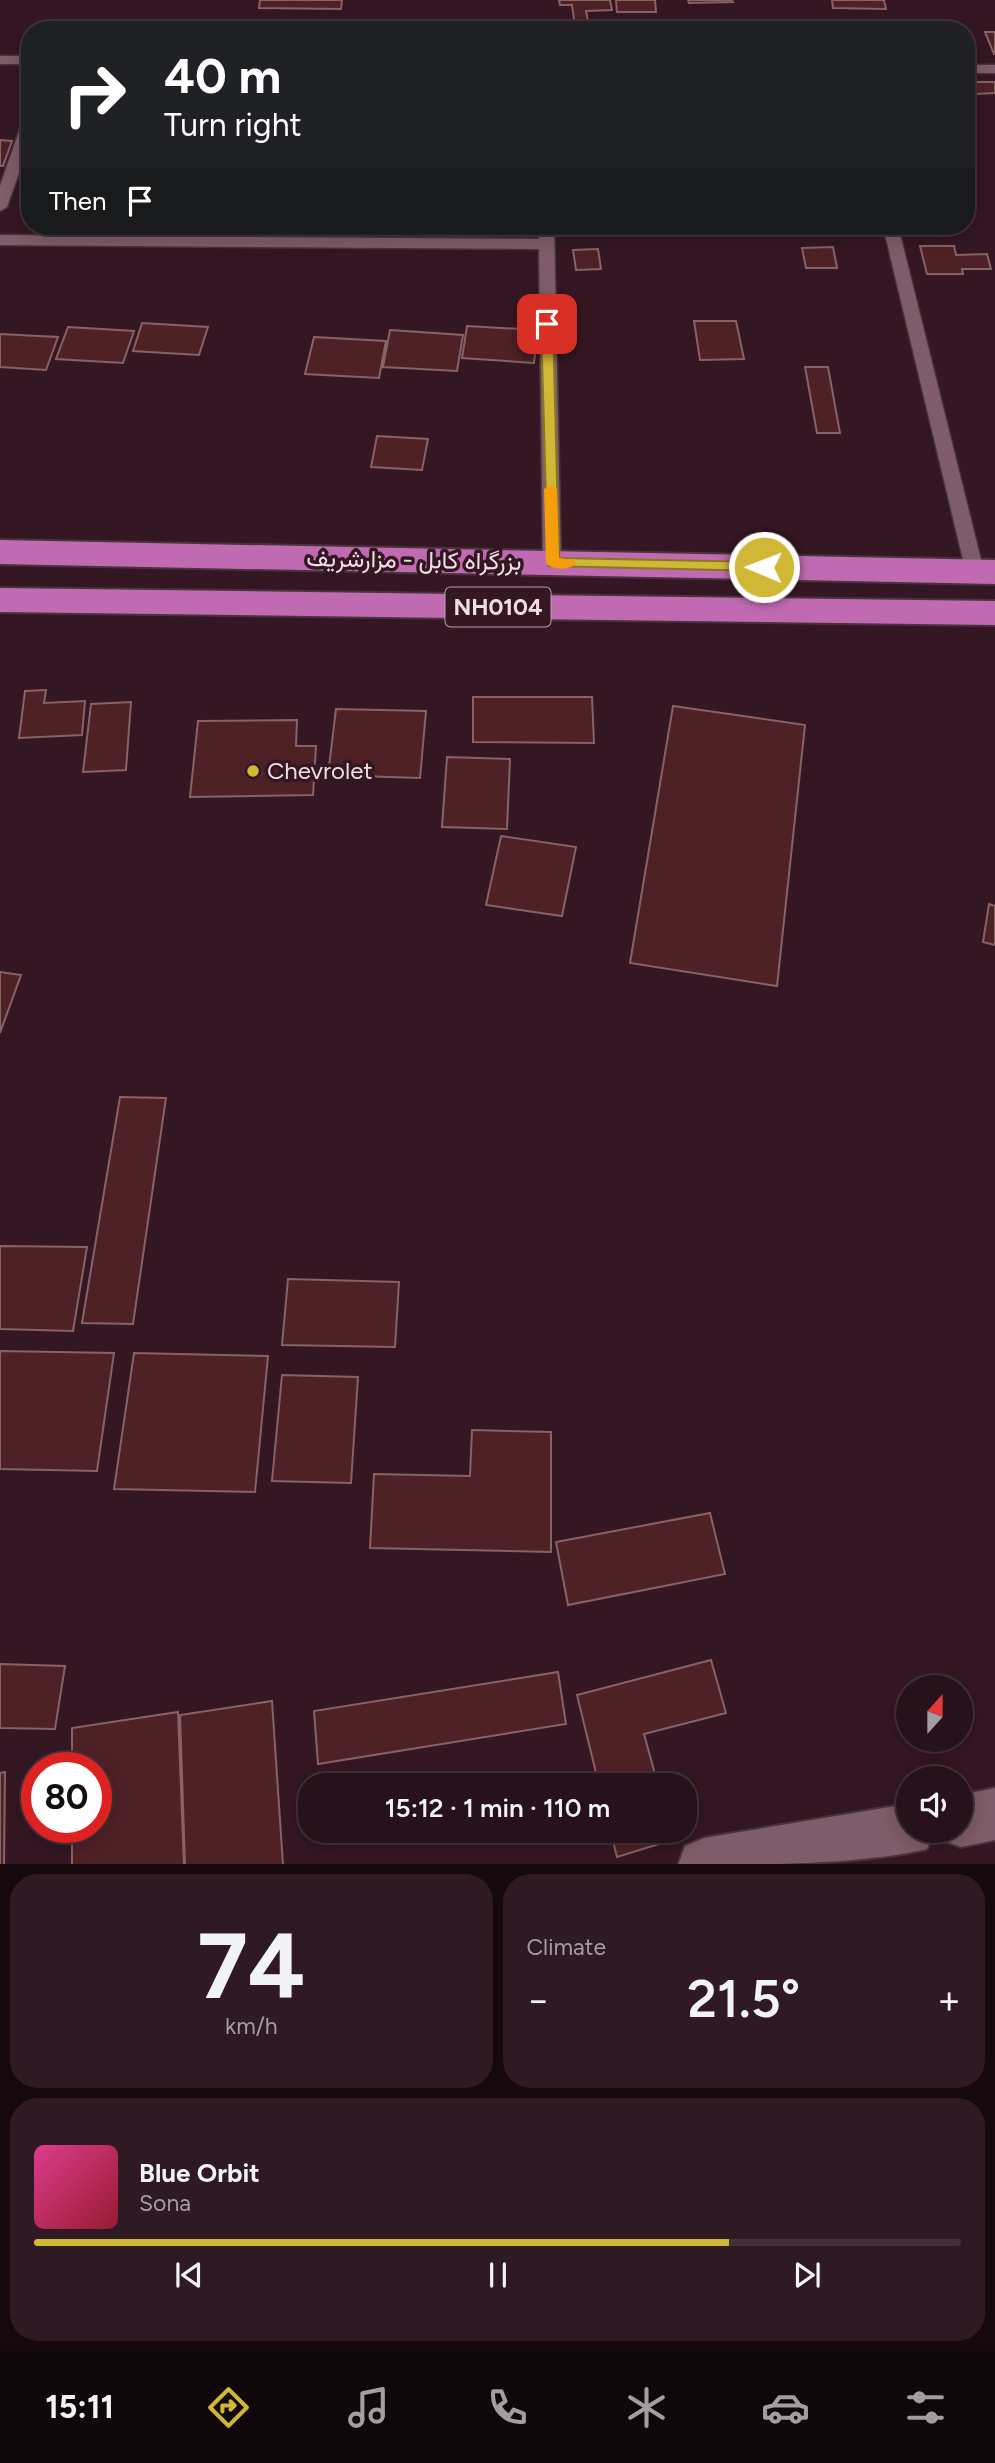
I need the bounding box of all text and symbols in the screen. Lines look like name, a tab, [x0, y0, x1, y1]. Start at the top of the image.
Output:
text: 40 m	[164, 46, 281, 105]
icon: right	[49, 49, 140, 140]
text: Turn right	[164, 106, 302, 144]
icon: arrive	[121, 182, 159, 220]
text: Then	[49, 185, 107, 217]
pin	[517, 294, 577, 354]
icon: arrive	[528, 305, 566, 343]
position arrow	[727, 530, 801, 604]
street label: بزرگراه کابل - مزارشریف	[306, 543, 522, 577]
road number: NH0104	[446, 587, 550, 626]
place label: Chevrolet	[267, 756, 372, 785]
marker: Chevrolet	[245, 763, 261, 779]
north arrow	[896, 1675, 973, 1752]
map controls	[896, 1675, 973, 1843]
speed limit sign: 80	[21, 1752, 112, 1843]
button: sound	[896, 1766, 973, 1843]
text: 15:12 · 1 min · 110 m	[385, 1792, 610, 1824]
text: 74	[197, 1912, 305, 2021]
text: Climate	[527, 1933, 606, 1961]
text: 21.5°	[687, 1968, 800, 2030]
text: −	[527, 1977, 550, 2023]
text: +	[937, 1977, 961, 2023]
text: km/h	[225, 2012, 278, 2040]
text: Blue Orbit	[139, 2157, 260, 2189]
text: Sona	[139, 2189, 191, 2217]
icon: previous	[170, 2256, 208, 2294]
icon: pause	[479, 2256, 517, 2294]
icon: next	[788, 2256, 826, 2294]
icon: directions	[204, 2383, 253, 2432]
icon: music	[344, 2383, 393, 2432]
icon: phone	[483, 2383, 532, 2432]
icon: climate	[622, 2383, 671, 2432]
icon: car	[761, 2383, 810, 2432]
icon: filters	[901, 2383, 950, 2432]
text: 15:11	[45, 2388, 114, 2426]

